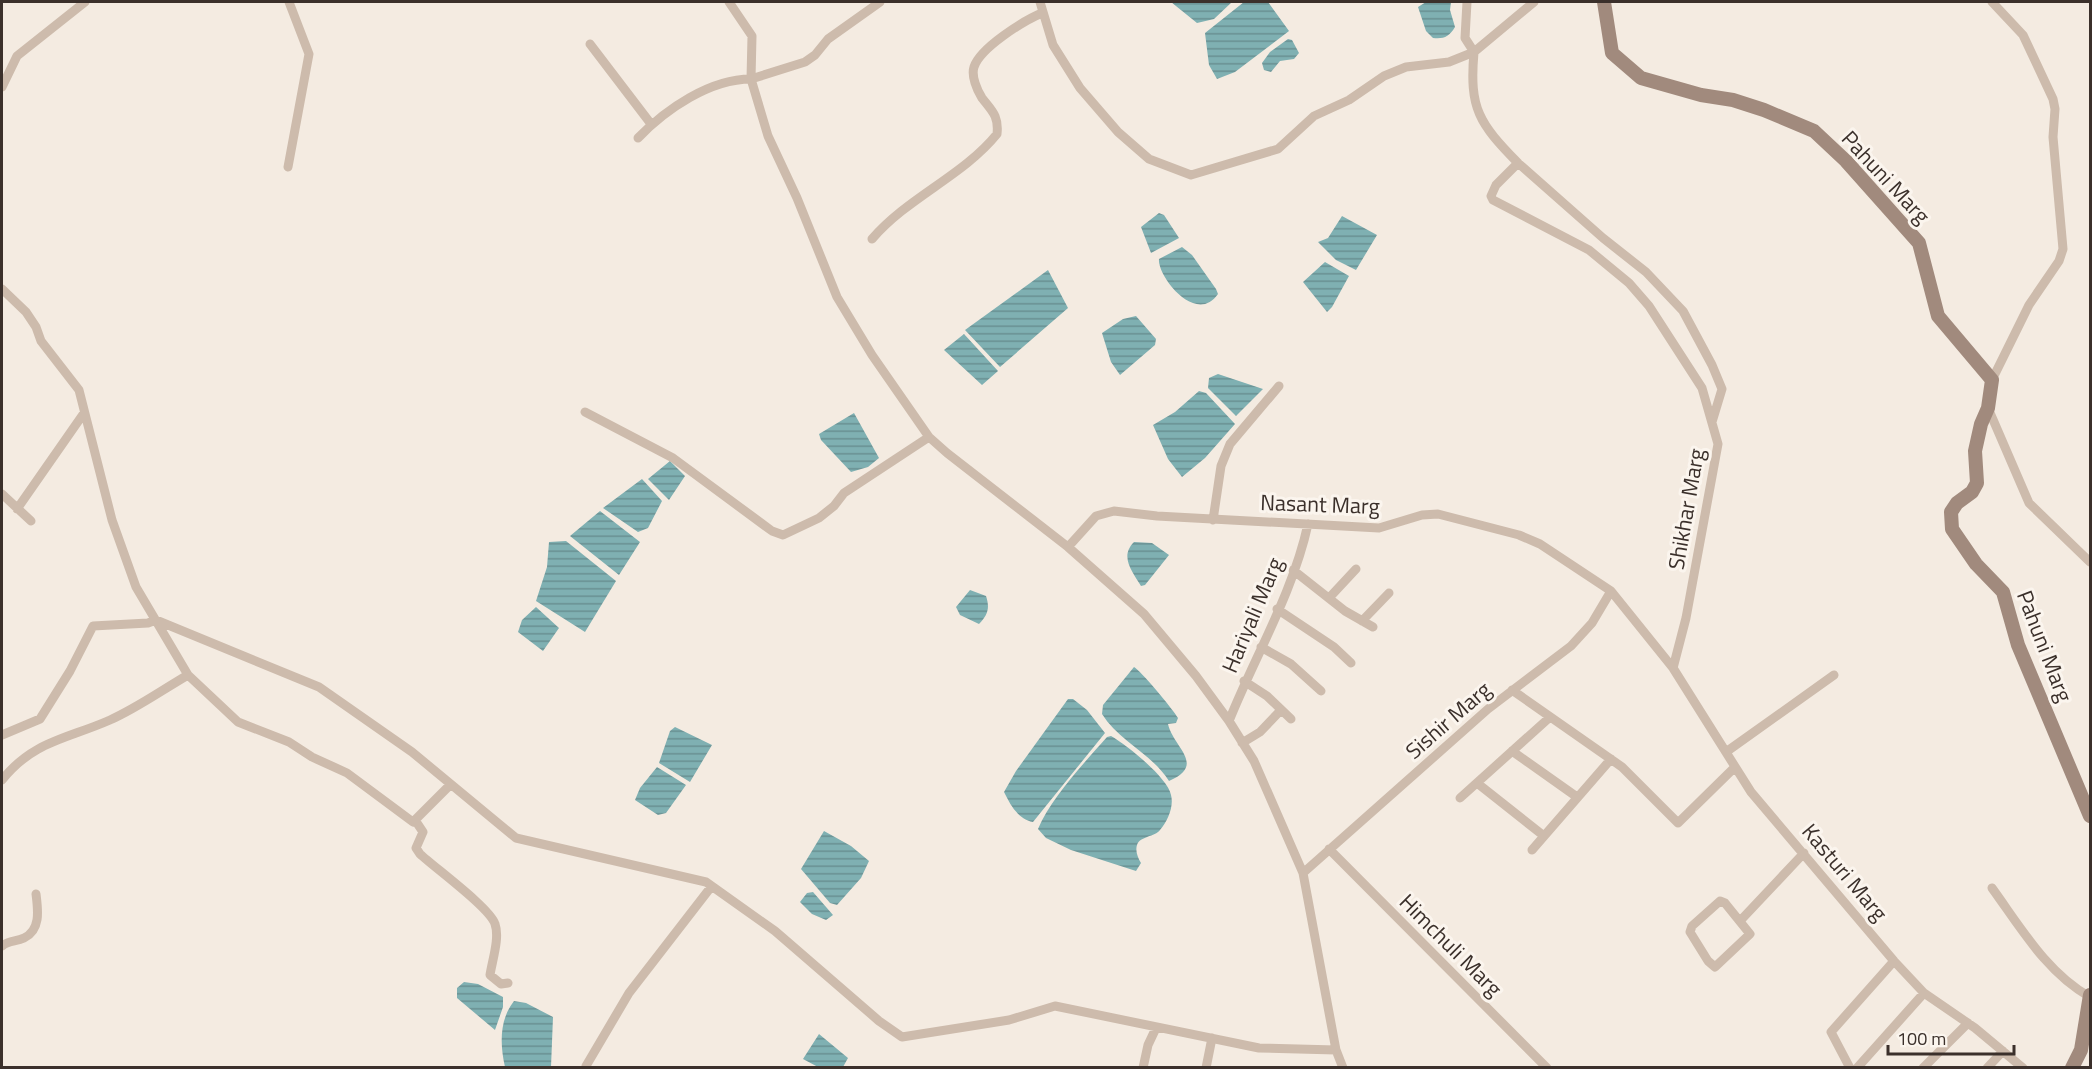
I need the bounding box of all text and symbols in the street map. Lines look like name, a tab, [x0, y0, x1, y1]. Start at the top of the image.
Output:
street label: Pahuni Marg	[1834, 123, 1938, 231]
street label: Shikhar Marg	[1659, 446, 1713, 572]
street label: Nasant Marg	[1260, 485, 1380, 523]
street label: Hariyali Marg	[1212, 552, 1292, 678]
street label: Pahuni Marg	[2008, 585, 2082, 707]
street label: Sishir Marg	[1397, 673, 1499, 767]
street label: Kasturi Marg	[1794, 816, 1896, 928]
street label: Himchuli Marg	[1392, 886, 1510, 1004]
scale bar	[1888, 1018, 2014, 1056]
text: 100 m	[1897, 1025, 1946, 1052]

